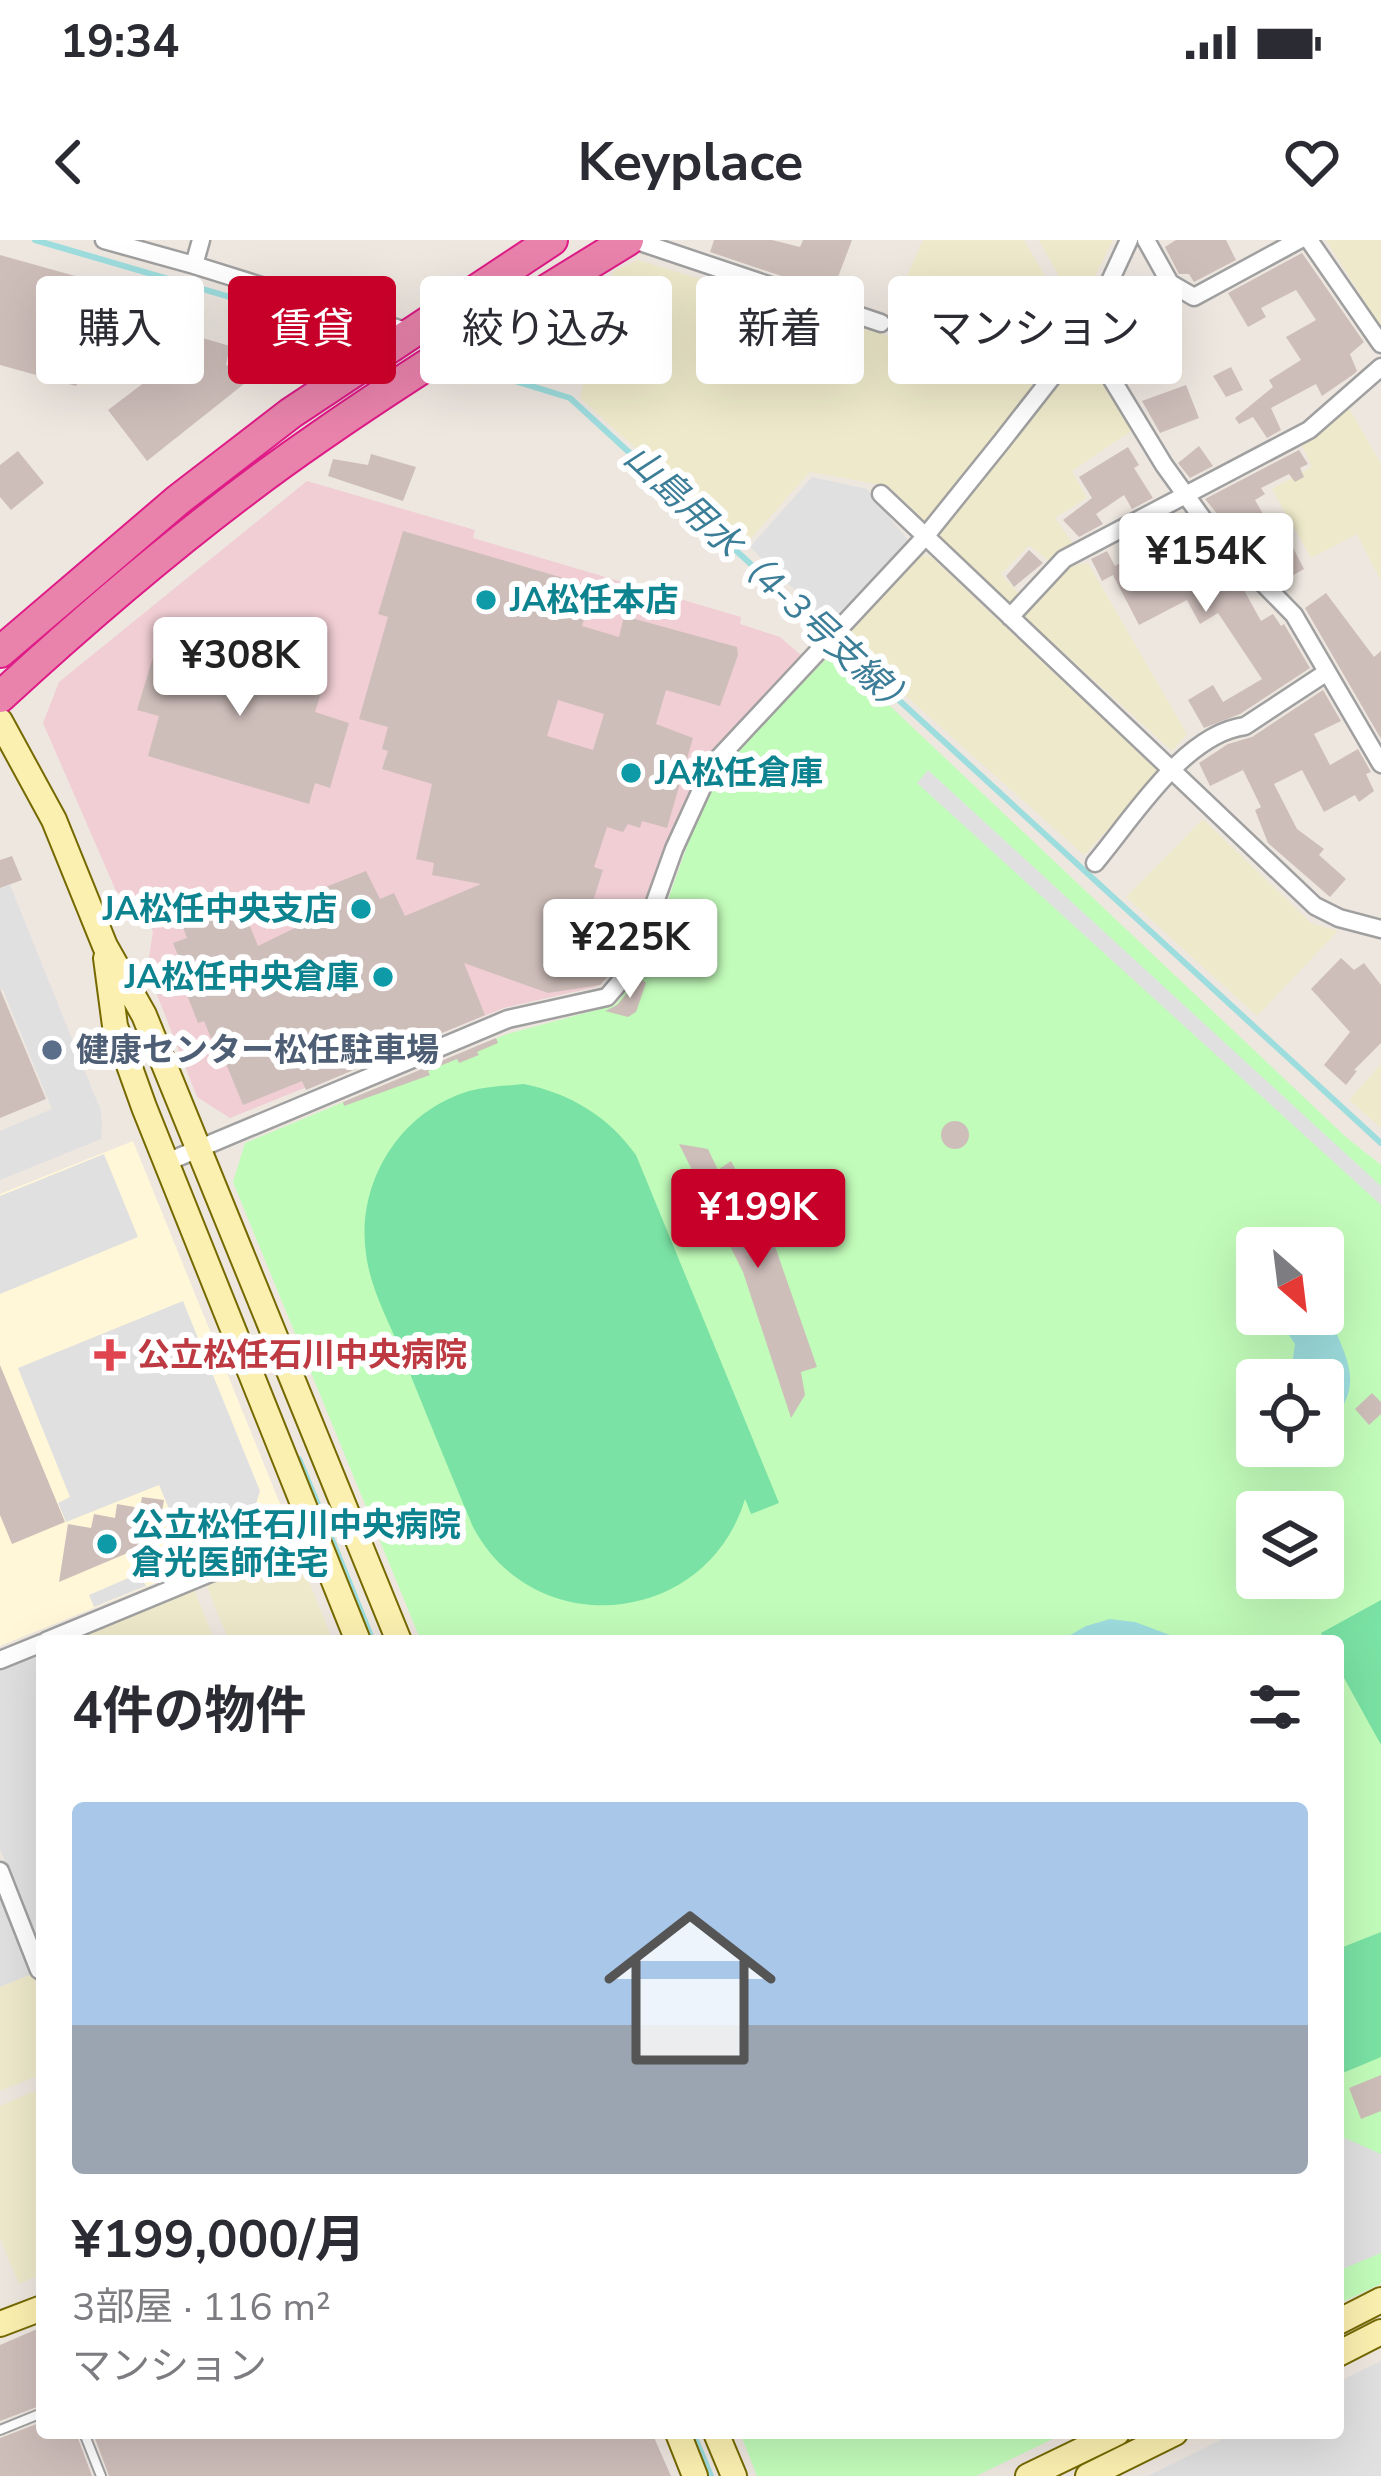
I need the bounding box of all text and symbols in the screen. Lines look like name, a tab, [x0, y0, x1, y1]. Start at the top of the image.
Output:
text: 19:34	[60, 12, 179, 73]
text: Keyplace	[578, 125, 803, 199]
icon: back	[36, 129, 102, 195]
icon: heart	[1279, 129, 1345, 195]
chip: 購入	[36, 276, 204, 384]
chip: 賃貸	[228, 276, 396, 384]
chip: 絞り込み	[420, 276, 672, 384]
chip: 新着	[696, 276, 864, 384]
chip: マンション	[888, 276, 1182, 384]
water label: 山島用水（4-3号支線）	[613, 434, 927, 730]
pin: ¥154K	[1122, 513, 1290, 615]
text: ¥154K	[1146, 525, 1266, 578]
place label: JA松任本店	[509, 578, 678, 623]
marker: JA松任本店	[473, 587, 499, 613]
pin: ¥308K	[156, 617, 324, 719]
text: ¥308K	[180, 629, 300, 682]
place label: JA松任倉庫	[654, 751, 823, 796]
marker: JA松任倉庫	[618, 760, 644, 786]
place label: JA松任中央支店	[102, 887, 337, 932]
marker: JA松任中央支店	[348, 896, 374, 922]
pin: ¥225K	[546, 899, 714, 1001]
text: ¥225K	[570, 911, 690, 964]
place label: JA松任中央倉庫	[124, 955, 359, 1000]
marker: JA松任中央倉庫	[370, 964, 396, 990]
place label: 健康センター松任駐車場	[76, 1028, 439, 1073]
marker: 健康センター松任駐車場	[39, 1037, 65, 1063]
pin: ¥199K	[674, 1169, 842, 1271]
text: ¥199K	[698, 1181, 818, 1234]
north arrow	[1236, 1227, 1344, 1335]
map controls	[1236, 1227, 1344, 1599]
place label: 公立松任石川中央病院	[137, 1333, 467, 1378]
marker: 公立松任石川中央病院	[94, 1339, 126, 1371]
button: locate	[1236, 1359, 1344, 1467]
button: layers	[1236, 1491, 1344, 1599]
place label: 公立松任石川中央病院 倉光医師住宅	[131, 1503, 461, 1586]
marker: 公立松任石川中央病院 倉光医師住宅	[94, 1531, 120, 1557]
icon: filters	[1242, 1674, 1308, 1740]
text: 4件の物件	[72, 1676, 307, 1746]
icon: home	[582, 1880, 798, 2096]
text: ¥199,000/月	[72, 2205, 366, 2275]
text: 3部屋 · 116 m²	[72, 2281, 331, 2334]
text: マンション	[72, 2340, 267, 2393]

